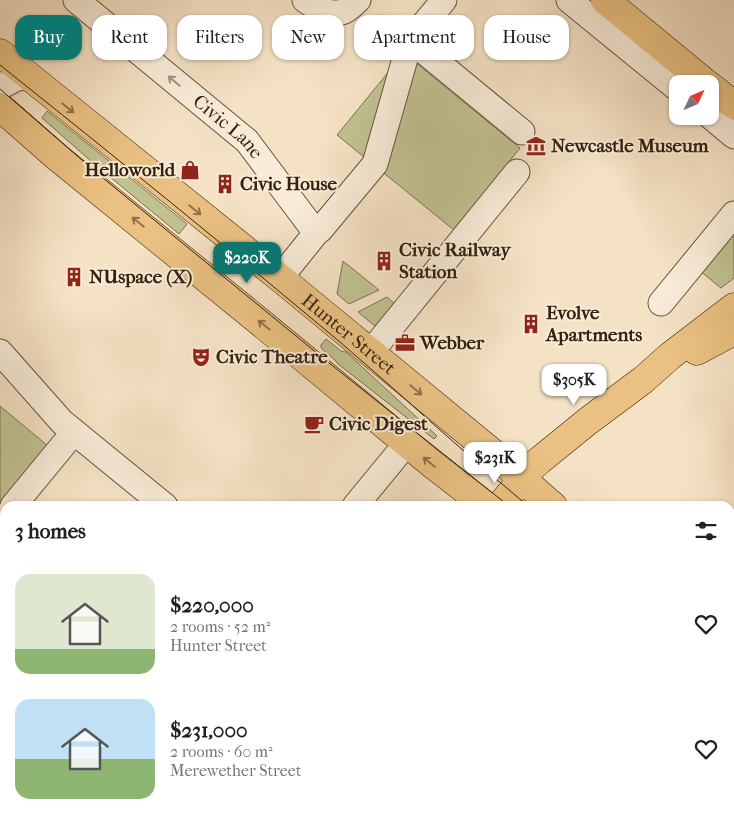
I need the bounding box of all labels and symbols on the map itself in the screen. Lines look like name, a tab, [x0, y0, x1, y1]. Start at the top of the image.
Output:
one-way arrow	[168, 75, 181, 86]
north arrow	[669, 75, 719, 125]
street label: Civic Lane	[189, 90, 267, 163]
one-way arrow	[61, 102, 74, 113]
museum icon: Newcastle Museum	[525, 135, 547, 157]
place label: Newcastle Museum	[551, 135, 709, 157]
place label: Helloworld	[85, 159, 176, 181]
shop icon: Helloworld	[179, 159, 201, 181]
building icon: Civic House	[214, 173, 236, 195]
place label: Civic House	[240, 173, 337, 195]
one-way arrow	[188, 204, 201, 215]
one-way arrow	[131, 217, 144, 228]
place label: Civic Railway Station	[399, 239, 511, 283]
pin: $220K	[212, 242, 282, 284]
building icon: Civic Railway Station	[373, 250, 395, 272]
building icon: NUspace (X)	[63, 266, 85, 288]
place label: NUspace (X)	[89, 266, 192, 288]
street label: Hunter Street	[297, 289, 400, 380]
place label: Evolve Apartments	[545, 302, 642, 346]
building icon: Evolve Apartments	[520, 313, 542, 335]
one-way arrow	[257, 319, 270, 330]
office icon: Webber	[394, 332, 416, 354]
place label: Webber	[419, 332, 485, 354]
theatre icon: Civic Theatre	[190, 346, 212, 368]
place label: Civic Theatre	[216, 346, 328, 368]
pin: $305K	[539, 364, 609, 406]
one-way arrow	[409, 384, 422, 395]
cafe icon: Civic Digest	[303, 413, 325, 435]
place label: Civic Digest	[329, 413, 428, 435]
pin: $231K	[460, 442, 530, 484]
one-way arrow	[423, 456, 436, 467]

